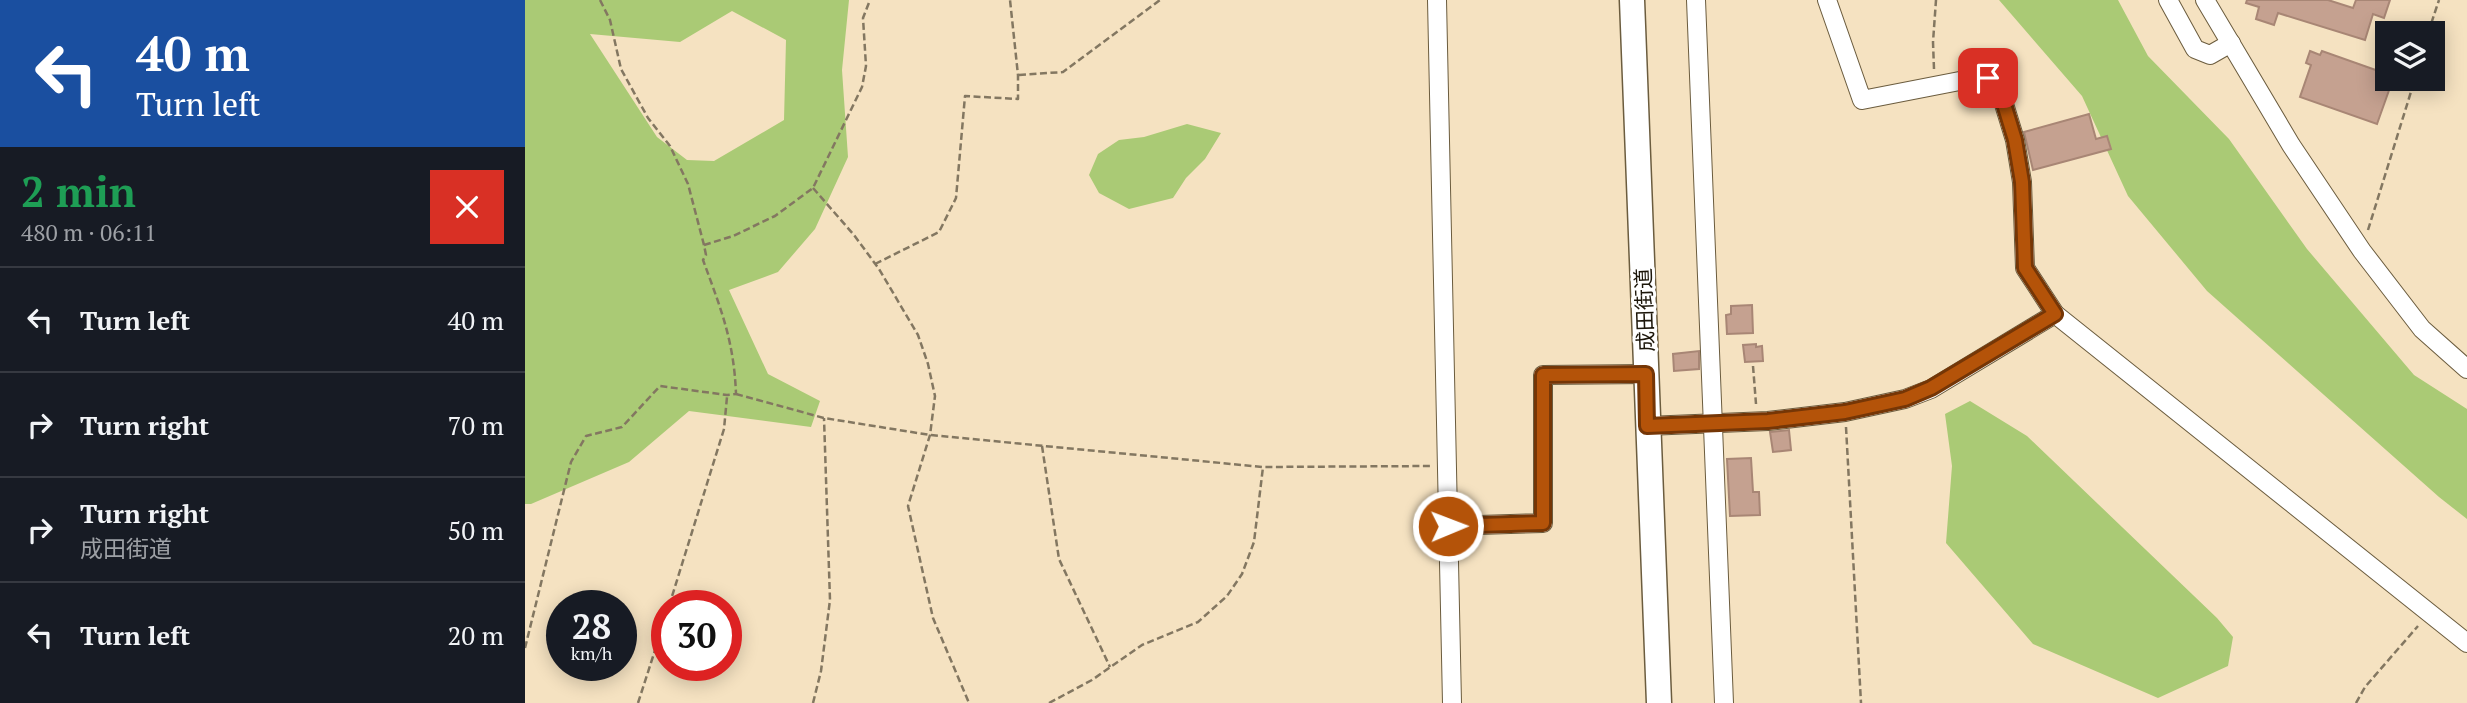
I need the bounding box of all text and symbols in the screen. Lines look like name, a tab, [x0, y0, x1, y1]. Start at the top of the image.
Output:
text: 40 m	[136, 20, 250, 85]
map controls	[2375, 21, 2445, 91]
button: layers	[2375, 21, 2445, 91]
icon: left	[21, 28, 112, 119]
pin	[1958, 48, 2018, 108]
icon: arrive	[1969, 59, 2007, 97]
text: Turn left	[136, 83, 260, 125]
text: 2 min	[21, 163, 136, 219]
button: close	[430, 170, 504, 244]
text: 480 m · 06:11	[21, 217, 156, 248]
street label: 成田街道	[1629, 268, 1659, 352]
icon: left	[21, 301, 59, 339]
text: Turn left	[80, 303, 190, 337]
text: 40 m	[448, 303, 504, 337]
icon: right	[21, 406, 59, 444]
text: Turn right	[80, 408, 209, 442]
text: 70 m	[448, 408, 504, 442]
position arrow	[1411, 489, 1485, 563]
text: Turn right	[80, 496, 209, 530]
icon: right	[21, 511, 59, 549]
text: 50 m	[448, 513, 504, 547]
text: 成田街道	[80, 533, 172, 564]
speed limit sign: 30	[651, 590, 742, 681]
text: 28	[572, 603, 611, 649]
icon: left	[21, 616, 59, 654]
text: Turn left	[80, 618, 190, 652]
text: 20 m	[448, 618, 504, 652]
text: km/h	[571, 641, 612, 665]

